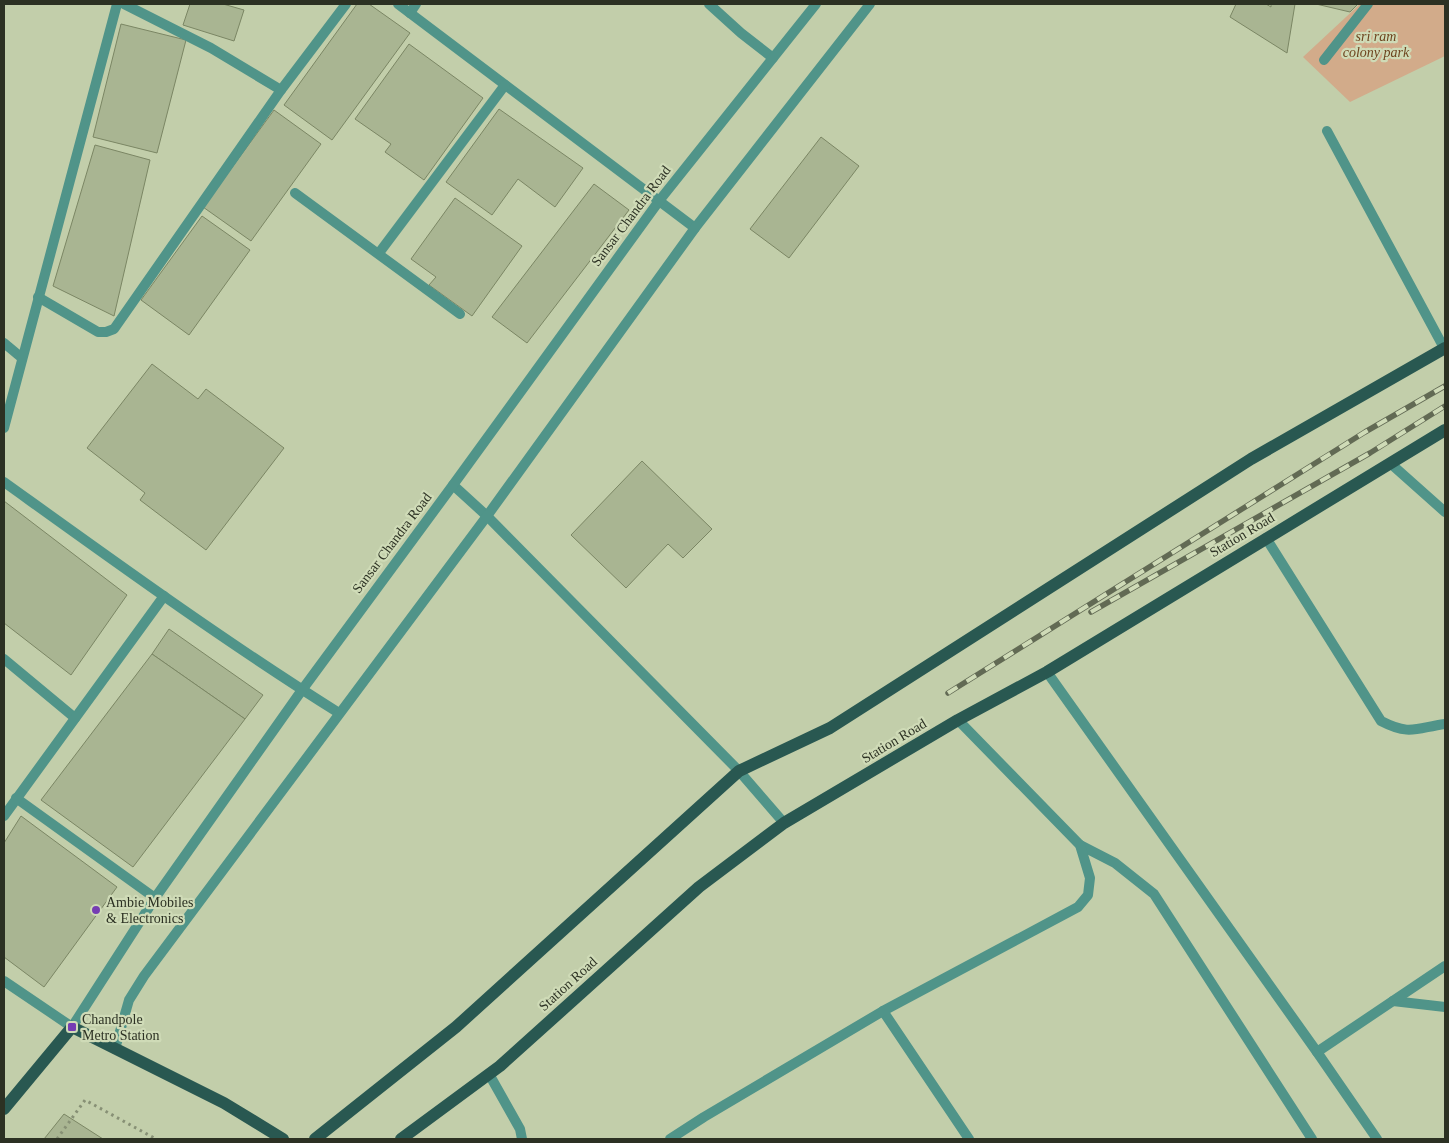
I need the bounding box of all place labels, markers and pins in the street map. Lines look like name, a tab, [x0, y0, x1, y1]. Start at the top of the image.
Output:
place label: Ambie Mobiles & Electronics	[106, 895, 194, 926]
marker: Ambie Mobiles & Electronics	[90, 904, 102, 916]
place label: Chandpole Metro Station	[82, 1012, 159, 1043]
marker: Chandpole Metro Station	[66, 1021, 78, 1033]

